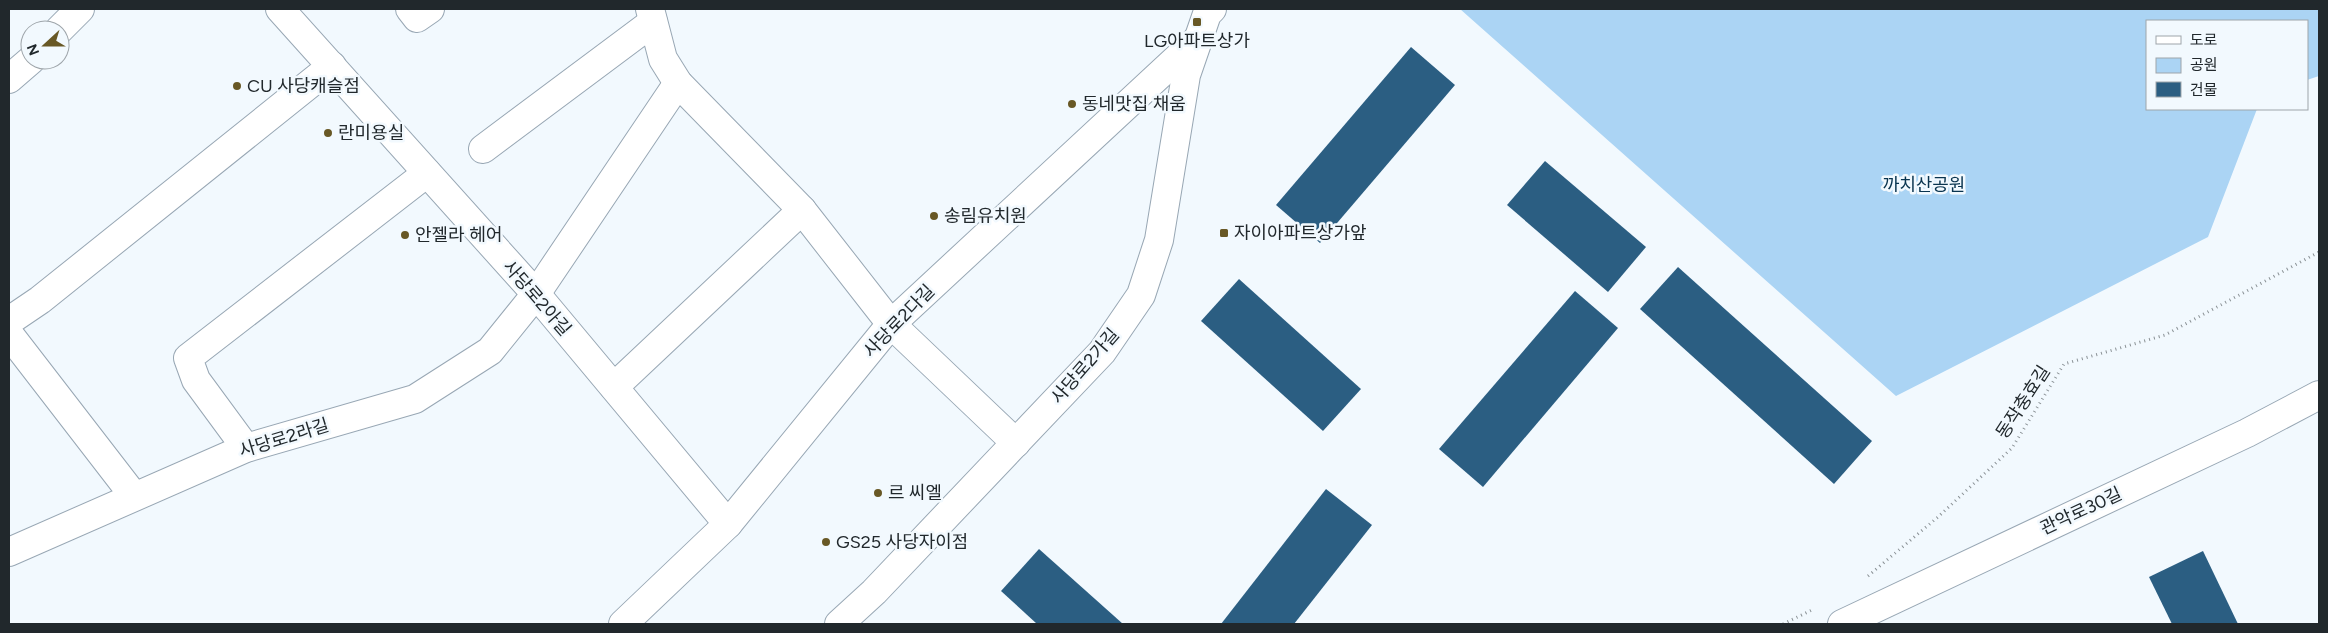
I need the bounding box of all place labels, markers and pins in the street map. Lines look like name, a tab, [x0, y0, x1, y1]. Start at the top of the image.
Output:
marker: LG아파트상가	[1191, 16, 1203, 28]
place label: LG아파트상가	[1144, 30, 1250, 52]
place label: CU 사당캐슬점	[247, 75, 360, 97]
marker: CU 사당캐슬점	[231, 80, 243, 92]
place label: 동네맛집 채움	[1082, 93, 1186, 115]
marker: 동네맛집 채움	[1066, 98, 1078, 110]
place label: 란미용실	[338, 122, 404, 144]
marker: 란미용실	[322, 127, 334, 139]
place label: 송림유치원	[944, 205, 1027, 227]
marker: 송림유치원	[928, 210, 940, 222]
place label: 자이아파트상가앞	[1234, 222, 1366, 244]
place label: 안젤라 헤어	[415, 224, 502, 246]
marker: 자이아파트상가앞	[1218, 227, 1230, 239]
marker: 안젤라 헤어	[399, 229, 411, 241]
place label: 르 씨엘	[888, 482, 942, 504]
marker: 르 씨엘	[872, 487, 884, 499]
place label: GS25 사당자이점	[836, 531, 968, 553]
marker: GS25 사당자이점	[820, 536, 832, 548]

